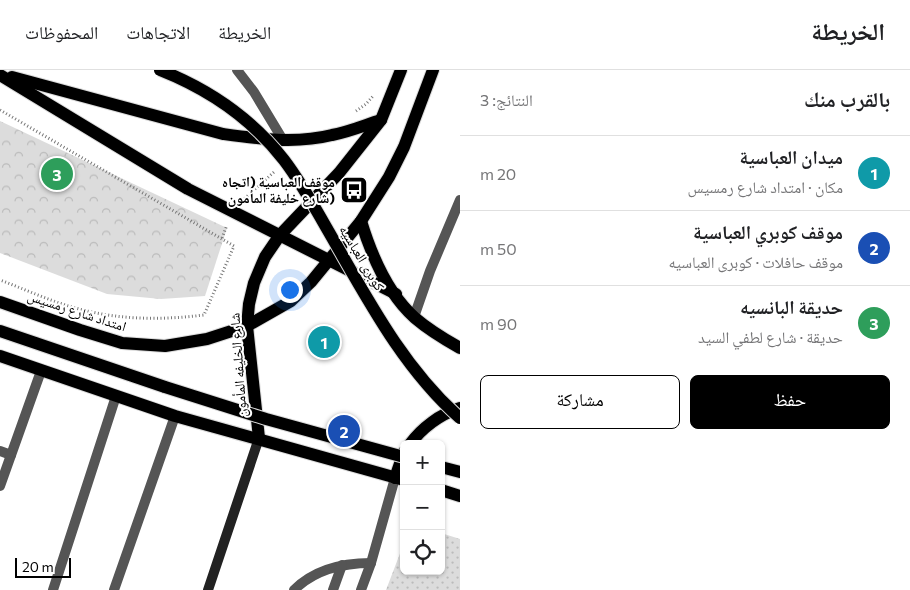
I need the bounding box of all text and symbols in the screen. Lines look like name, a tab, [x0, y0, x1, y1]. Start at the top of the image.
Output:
text: الخريطة	[811, 16, 885, 45]
text: المحفوظات	[25, 21, 98, 43]
text: الاتجاهات	[126, 21, 190, 43]
text: الخريطة	[218, 21, 271, 43]
text: بالقرب منك	[804, 86, 890, 111]
text: النتائج: 3	[480, 90, 533, 109]
text: ميدان العباسية	[739, 145, 843, 168]
pin: 3	[41, 155, 73, 193]
text: 20 m	[480, 164, 516, 183]
text: 1	[870, 164, 878, 183]
place label: موقف العباسية (اتجاه شارع خليفة المأمون)	[222, 173, 335, 207]
bus stop icon: موقف العباسية (اتجاه شارع خليفة المأمون)	[339, 175, 369, 205]
text: مكان · امتداد شارع رمسيس	[687, 177, 843, 196]
text: موقف كوبري العباسية	[693, 220, 843, 243]
street label: كوبرى العباسيه	[335, 222, 389, 294]
text: 50 m	[480, 239, 517, 258]
text: 2	[869, 239, 879, 258]
text: موقف حافلات · كوبرى العباسيه	[668, 252, 843, 271]
your location	[277, 277, 303, 303]
street label: امتداد شارع رمسيس	[25, 287, 129, 336]
text: حديقة البانسيه	[740, 295, 843, 318]
street label: شارع الخليفه المأمون	[225, 312, 252, 418]
text: 90 m	[480, 314, 517, 333]
text: 3	[869, 314, 879, 333]
pin: 1	[308, 323, 340, 361]
text: حديقة · شارع لطفي السيد	[698, 327, 843, 346]
button: مشاركة	[480, 375, 680, 429]
button: حفظ	[690, 375, 890, 429]
pin: 2	[328, 412, 360, 450]
map controls	[400, 440, 445, 575]
button: +	[400, 440, 445, 485]
button: −	[400, 485, 445, 530]
button: locate	[400, 530, 445, 575]
scale bar	[15, 555, 71, 578]
text: 20 m	[22, 558, 54, 575]

